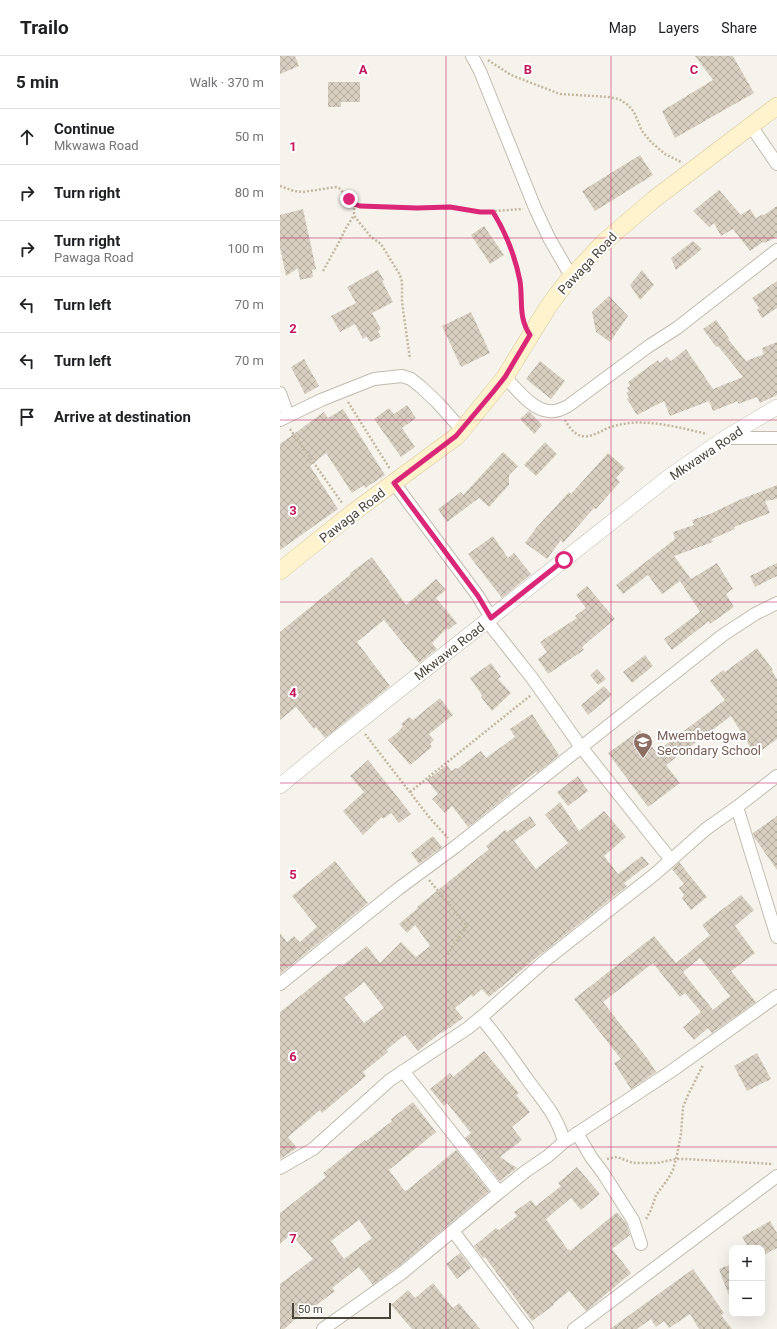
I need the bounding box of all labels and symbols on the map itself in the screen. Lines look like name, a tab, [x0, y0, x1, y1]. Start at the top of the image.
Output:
text: A	[359, 62, 368, 77]
text: B	[524, 62, 532, 77]
text: C	[690, 62, 699, 77]
text: 1	[289, 139, 297, 154]
route end	[340, 190, 358, 208]
street label: Pawaga Road	[555, 229, 620, 298]
text: 2	[289, 321, 297, 336]
street label: Mkwawa Road	[667, 424, 746, 483]
street label: Pawaga Road	[316, 485, 388, 546]
text: 3	[289, 503, 297, 518]
route start	[555, 551, 573, 569]
street label: Mkwawa Road	[411, 619, 487, 683]
text: 4	[289, 685, 297, 700]
place label: Mwembetogwa Secondary School	[657, 728, 761, 758]
school or university icon: Mwembetogwa Secondary School	[632, 731, 654, 759]
text: 5	[289, 867, 297, 882]
text: 6	[289, 1049, 297, 1064]
text: 7	[289, 1231, 297, 1246]
scale bar	[292, 1301, 391, 1320]

